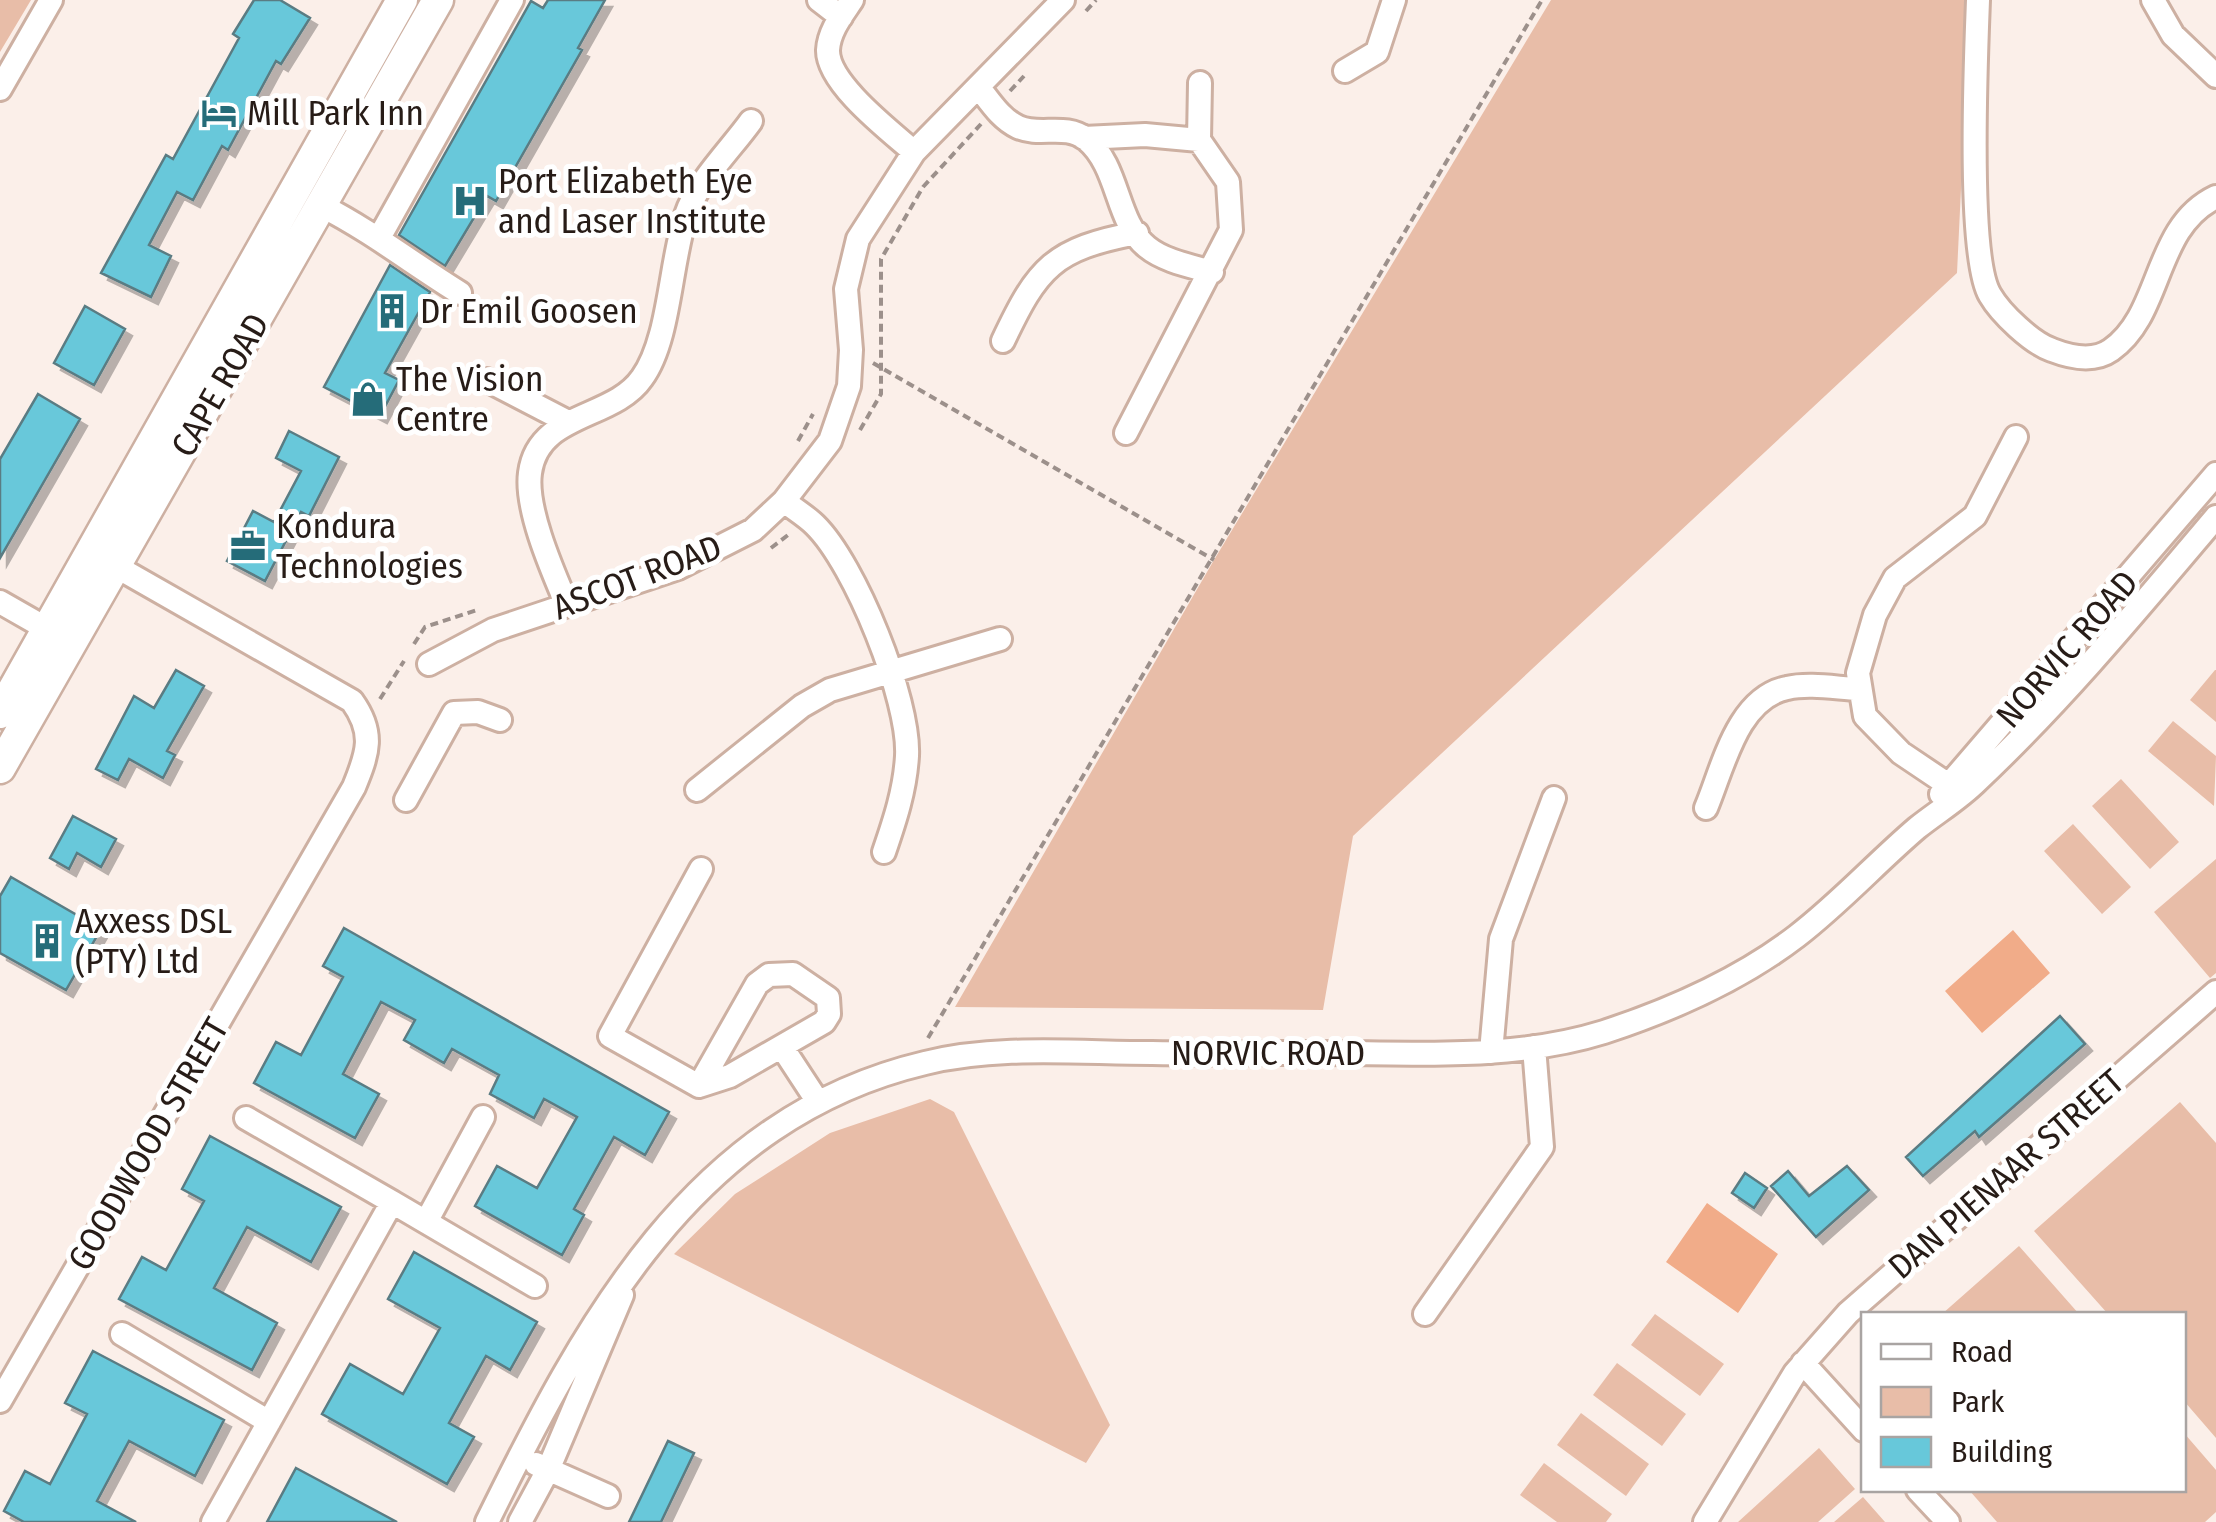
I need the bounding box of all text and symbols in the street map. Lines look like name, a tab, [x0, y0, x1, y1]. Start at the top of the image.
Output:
place label: Mill Park Inn	[247, 92, 424, 134]
hotel icon: Mill Park Inn	[200, 94, 238, 132]
place label: Port Elizabeth Eye and Laser Institute	[498, 160, 766, 242]
hospital icon: Port Elizabeth Eye and Laser Institute	[451, 182, 489, 220]
place label: Dr Emil Goosen	[420, 290, 638, 332]
building icon: Dr Emil Goosen	[373, 292, 411, 330]
street label: CAPE ROAD	[162, 306, 278, 464]
place label: The Vision Centre	[396, 358, 543, 440]
shop icon: The Vision Centre	[349, 380, 387, 418]
place label: Kondura Technologies	[276, 505, 463, 587]
street label: ASCOT ROAD	[547, 526, 727, 628]
office icon: Kondura Technologies	[229, 527, 267, 565]
street label: NORVIC ROAD	[1987, 562, 2147, 736]
place label: Axxess DSL (PTY) Ltd	[75, 900, 233, 982]
building icon: Axxess DSL (PTY) Ltd	[28, 922, 66, 960]
street label: GOODWOOD STREET	[59, 1010, 238, 1277]
street label: NORVIC ROAD	[1171, 1032, 1365, 1074]
street label: DAN PIENAAR STREET	[1880, 1060, 2133, 1288]
legend	[1861, 1312, 2186, 1492]
text: Road	[1951, 1334, 2013, 1370]
text: Park	[1951, 1384, 2004, 1420]
text: Building	[1951, 1434, 2053, 1470]

